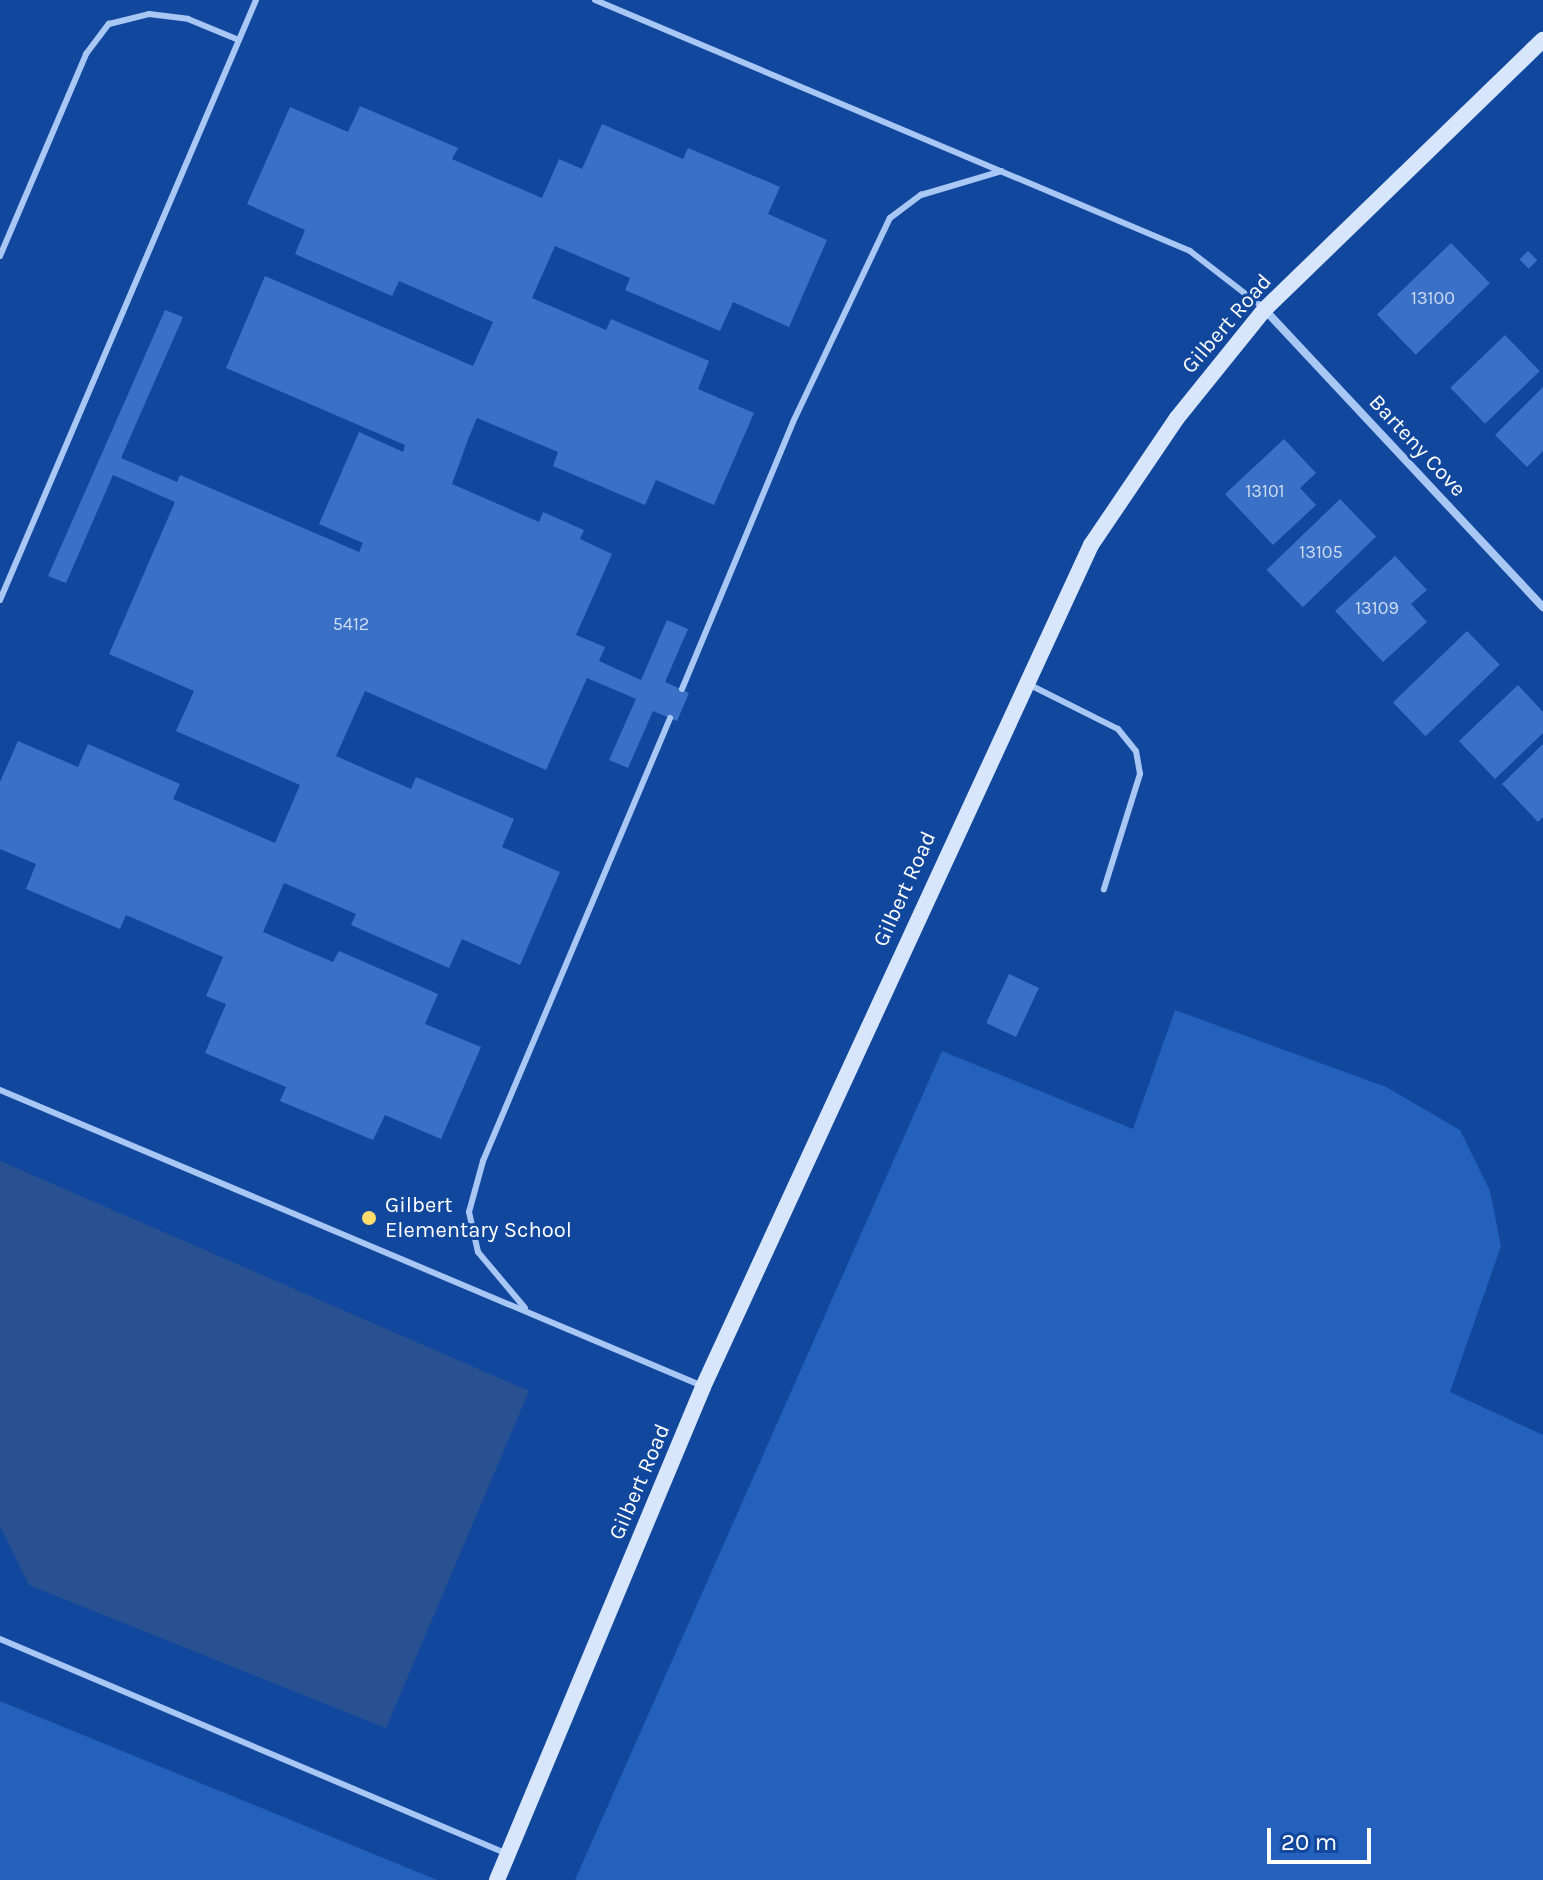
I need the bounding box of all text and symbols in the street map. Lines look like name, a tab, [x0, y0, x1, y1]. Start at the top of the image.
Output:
street label: Gilbert Road	[1177, 269, 1277, 379]
house number: 13100	[1411, 287, 1455, 309]
street label: Barteny Cove	[1363, 389, 1471, 503]
house number: 13101	[1245, 480, 1285, 502]
house number: 13105	[1299, 541, 1343, 563]
house number: 13109	[1355, 597, 1399, 619]
house number: 5412	[333, 613, 369, 635]
street label: Gilbert Road	[868, 827, 942, 951]
place label: Gilbert Elementary School	[385, 1192, 572, 1244]
marker: Gilbert Elementary School	[360, 1209, 378, 1227]
street label: Gilbert Road	[604, 1420, 676, 1544]
scale bar	[1271, 1812, 1375, 1862]
text: 20 m	[1281, 1828, 1337, 1856]

